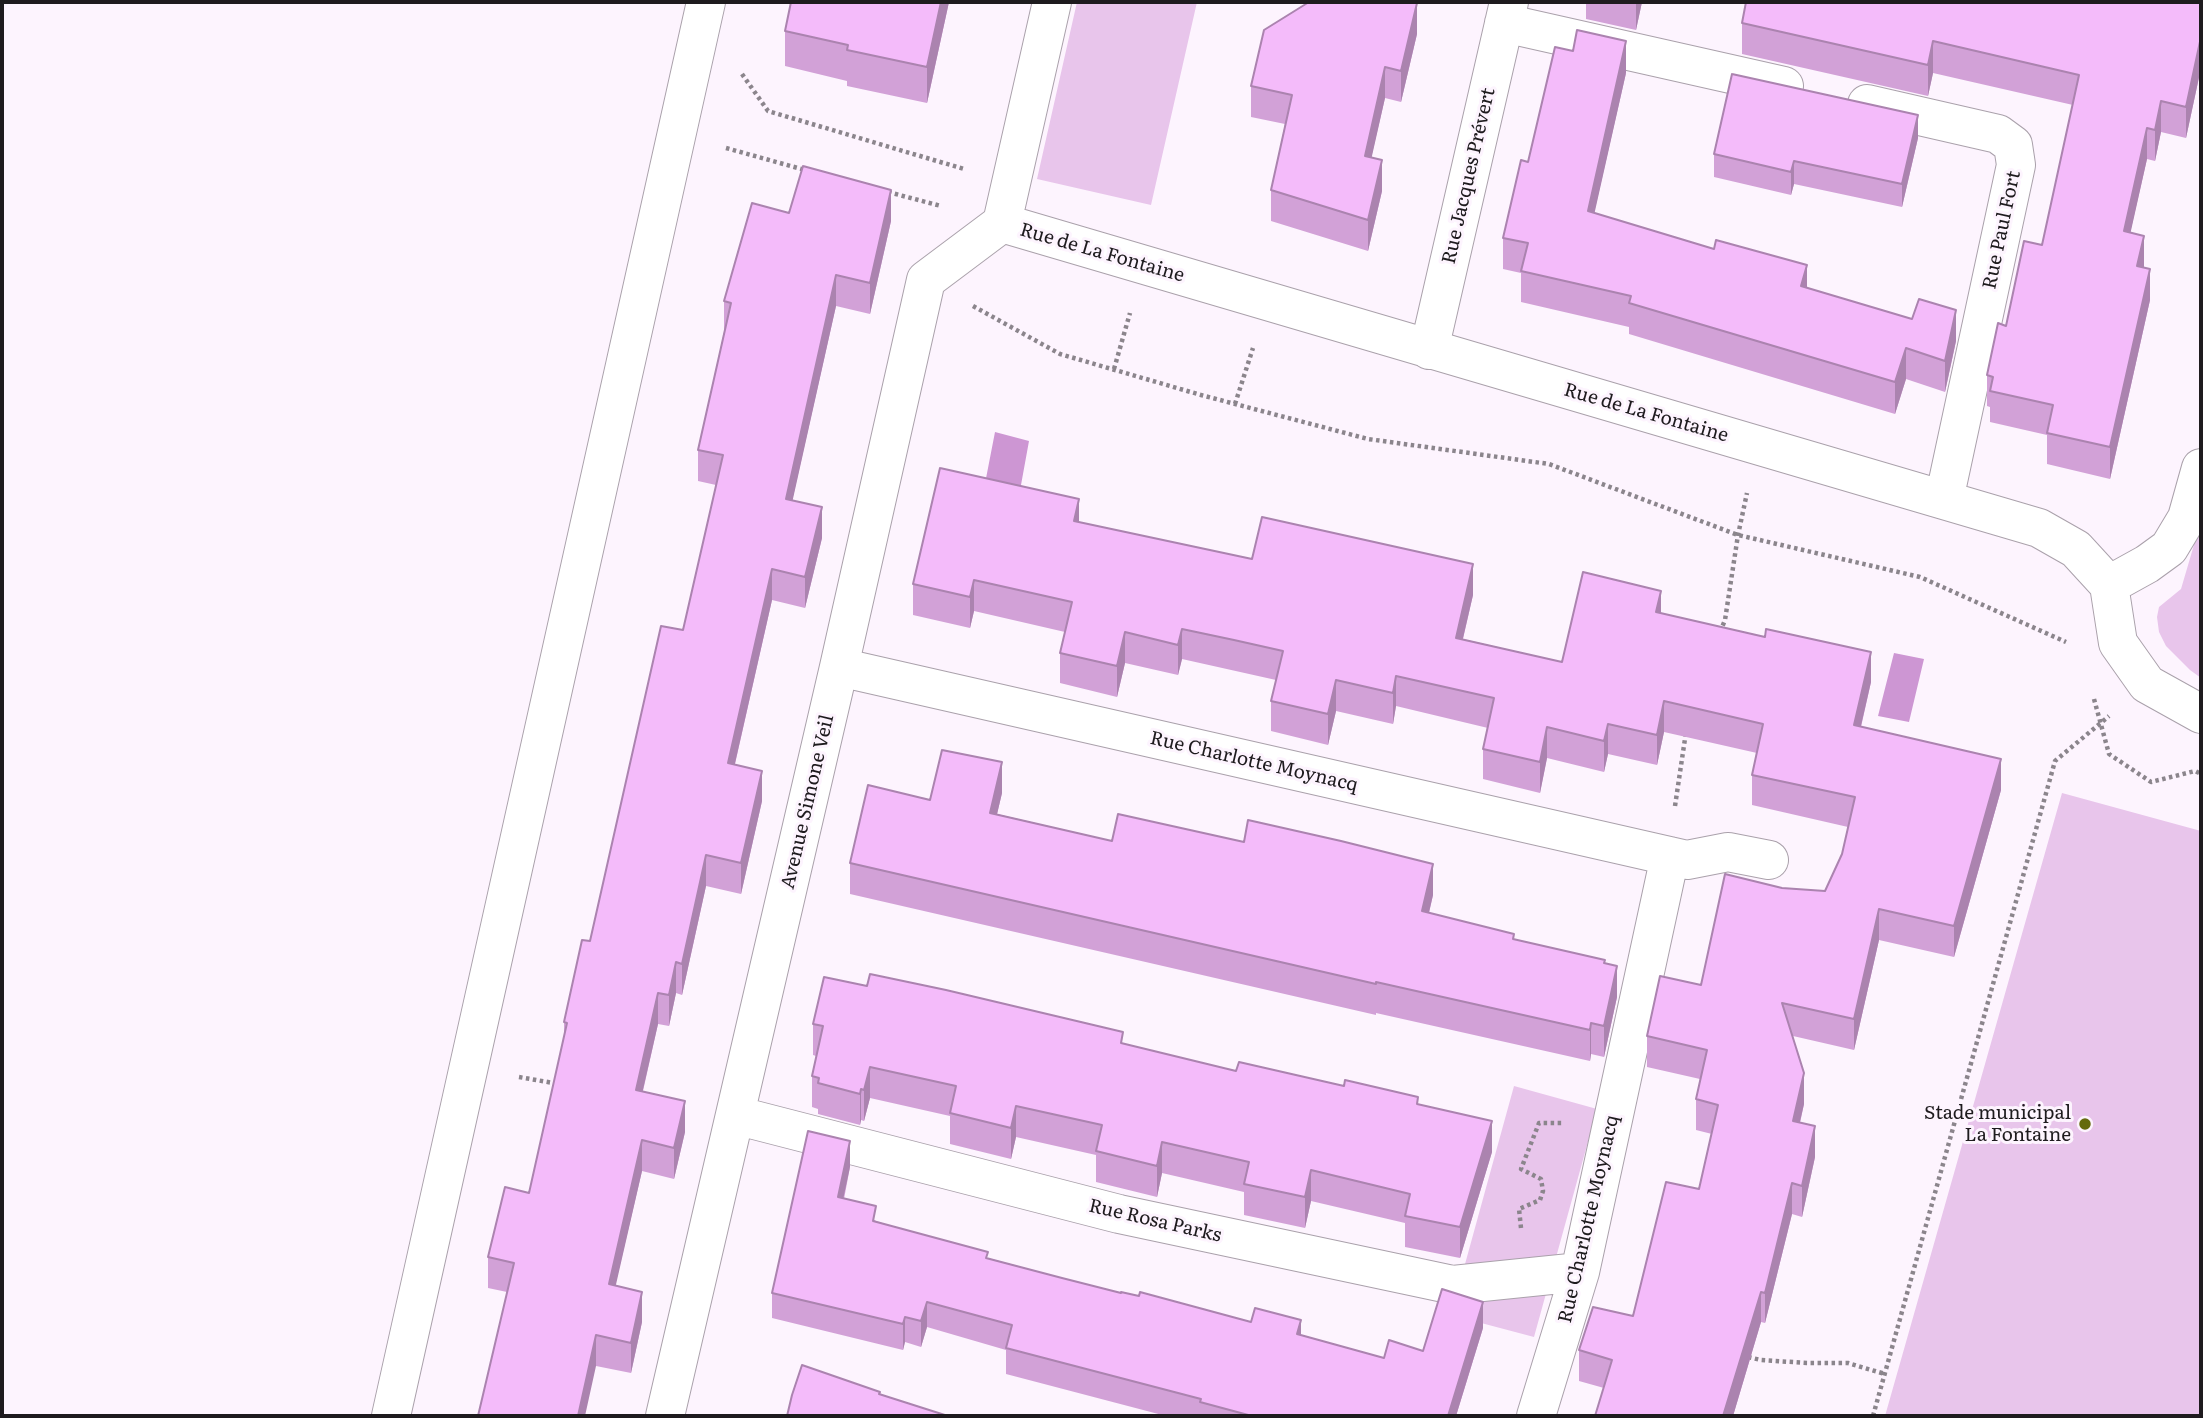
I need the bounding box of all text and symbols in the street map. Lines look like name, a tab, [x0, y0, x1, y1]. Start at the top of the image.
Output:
street label: Rue Jacques Prévert	[1438, 86, 1500, 266]
street label: Rue Paul Fort	[1978, 169, 2026, 291]
street label: Rue de La Fontaine	[1017, 219, 1187, 287]
street label: Rue de La Fontaine	[1561, 379, 1731, 447]
street label: Avenue Simone Veil	[777, 713, 839, 891]
street label: Rue Charlotte Moynacq	[1148, 727, 1360, 797]
place label: Stade municipal La Fontaine	[1924, 1102, 2071, 1146]
street label: Rue Charlotte Moynacq	[1554, 1113, 1624, 1325]
marker: Stade municipal La Fontaine	[2077, 1116, 2093, 1132]
street label: Rue Rosa Parks	[1086, 1195, 1224, 1247]

